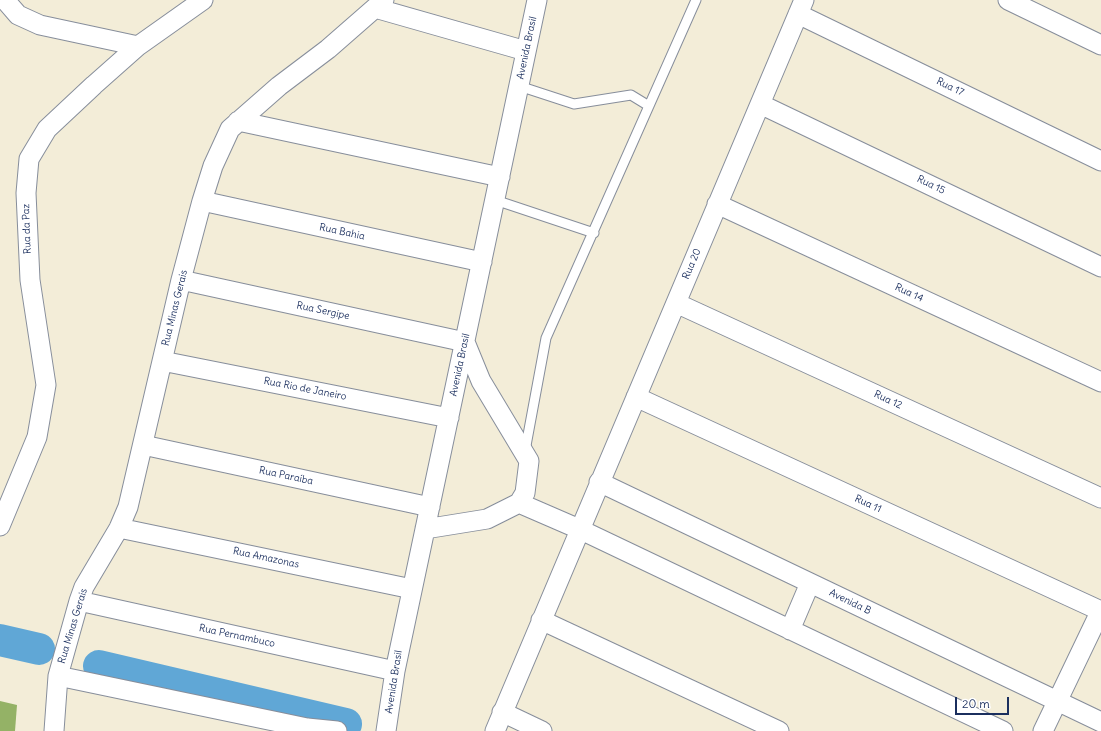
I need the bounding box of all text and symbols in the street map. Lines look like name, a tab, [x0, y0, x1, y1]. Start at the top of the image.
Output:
street label: Avenida Brasil	[514, 16, 540, 80]
street label: Rua 17	[934, 75, 966, 99]
street label: Rua 15	[915, 173, 947, 197]
street label: Rua da Paz	[20, 204, 34, 254]
street label: Rua Bahia	[318, 221, 366, 243]
street label: Rua 20	[680, 247, 704, 281]
street label: Rua Minas Gerais	[160, 269, 190, 347]
street label: Rua 14	[893, 281, 925, 305]
street label: Rua Sergipe	[295, 300, 351, 322]
street label: Avenida Brasil	[447, 333, 473, 397]
street label: Rua Rio de Janeiro	[263, 375, 347, 403]
street label: Rua 12	[872, 388, 904, 412]
street label: Rua Paraíba	[258, 464, 314, 488]
street label: Rua 11	[853, 493, 883, 515]
street label: Rua Amazonas	[232, 545, 300, 571]
street label: Rua Minas Gerais	[56, 587, 90, 665]
street label: Avenida B	[827, 587, 873, 617]
street label: Rua Pernambuco	[198, 622, 276, 650]
street label: Avenida Brasil	[383, 650, 405, 714]
scale bar	[957, 689, 1011, 715]
text: 20 m	[962, 696, 990, 711]

